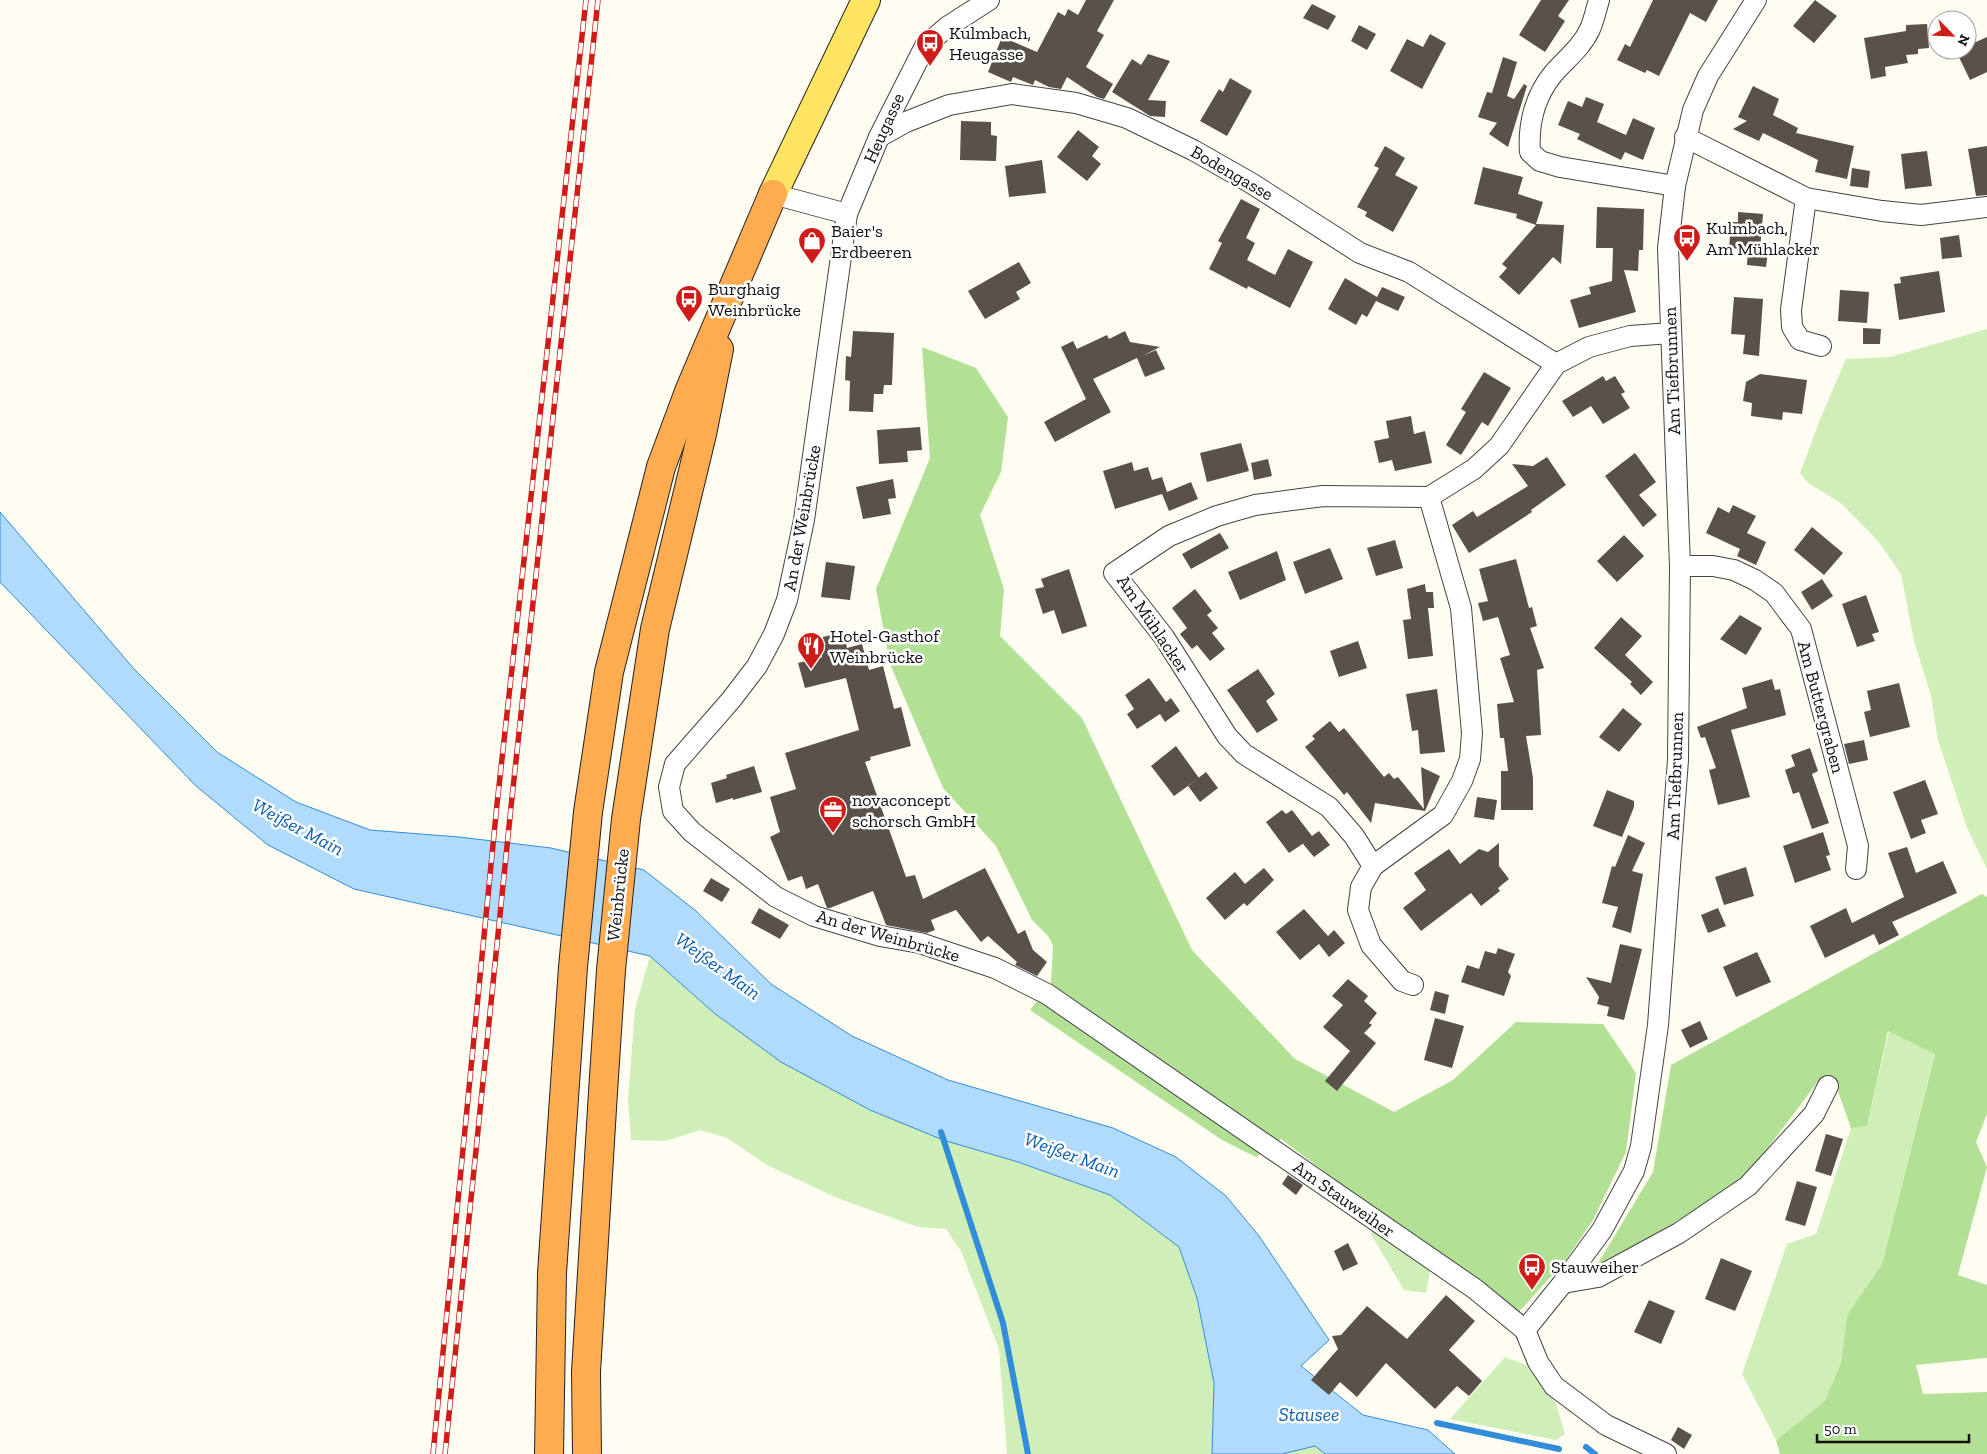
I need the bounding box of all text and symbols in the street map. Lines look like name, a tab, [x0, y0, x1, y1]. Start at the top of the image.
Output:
north arrow	[1927, 10, 1977, 60]
place label: Kulmbach, Heugasse	[949, 22, 1031, 65]
bus stop icon: Kulmbach, Heugasse	[915, 28, 945, 67]
text: N	[1953, 32, 1973, 49]
street label: Heugasse	[859, 89, 909, 167]
street label: Bodengasse	[1187, 141, 1277, 205]
place label: Kulmbach, Am Mühlacker	[1706, 217, 1820, 260]
place label: Baier's Erdbeeren	[831, 220, 913, 263]
bus stop icon: Kulmbach, Am Mühlacker	[1672, 223, 1702, 262]
shop icon: Baier's Erdbeeren	[797, 226, 827, 265]
place label: Burghaig Weinbrücke	[708, 278, 801, 321]
bus stop icon: Burghaig Weinbrücke	[674, 284, 704, 323]
street label: Am Tiefbrunnen	[1659, 306, 1685, 435]
street label: An der Weinbrücke	[778, 443, 826, 593]
street label: Am Mühlacker	[1112, 571, 1194, 677]
place label: Hotel-Gasthof Weinbrücke	[830, 625, 940, 668]
restaurant icon: Hotel-Gasthof Weinbrücke	[796, 631, 826, 670]
street label: Am Buttergraben	[1793, 638, 1849, 776]
street label: Am Tiefbrunnen	[1662, 711, 1688, 840]
place label: novaconcept schorsch GmbH	[852, 789, 976, 832]
water label: Weißer Main	[248, 793, 348, 861]
office icon: novaconcept schorsch GmbH	[818, 795, 848, 834]
street label: Weinbrücke	[602, 848, 634, 942]
street label: An der Weinbrücke	[814, 905, 962, 967]
water label: Weißer Main	[671, 927, 765, 1005]
water label: Weißer Main	[1021, 1127, 1123, 1183]
street label: Am Stauweiher	[1289, 1156, 1399, 1242]
bus stop icon: Stauweiher	[1517, 1252, 1547, 1291]
place label: Stauweiher	[1551, 1256, 1639, 1278]
water label: Stausee	[1279, 1403, 1339, 1426]
scale bar	[1817, 1412, 1970, 1444]
text: 50 m	[1824, 1420, 1857, 1438]

